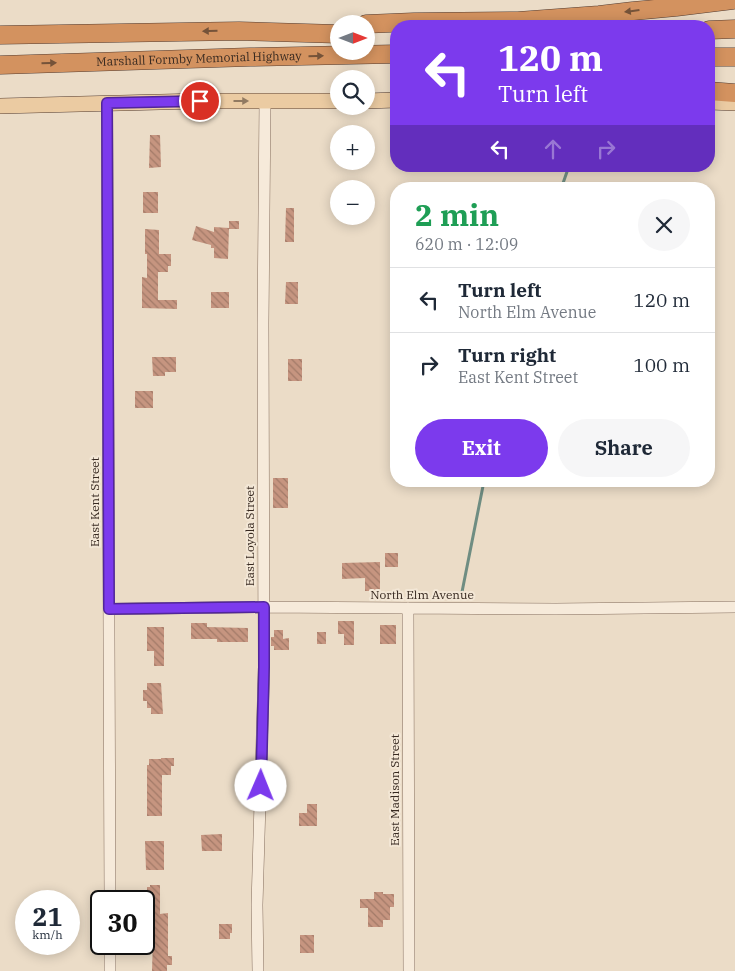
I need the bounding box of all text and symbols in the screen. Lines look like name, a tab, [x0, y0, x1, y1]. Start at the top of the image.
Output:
one-way arrow	[624, 7, 640, 15]
north arrow	[330, 15, 375, 60]
map controls	[330, 15, 375, 225]
one-way arrow	[202, 28, 218, 36]
text: 120 m	[498, 35, 603, 81]
icon: left	[415, 40, 480, 105]
street label: Marshall Formby Memorial Highway	[96, 48, 302, 69]
one-way arrow	[308, 52, 324, 60]
one-way arrow	[41, 59, 57, 67]
button: search	[330, 70, 375, 115]
text: Turn left	[498, 79, 588, 108]
pin	[179, 80, 221, 122]
icon: arrive	[186, 87, 214, 115]
one-way arrow	[233, 97, 249, 105]
button: +	[330, 125, 375, 170]
icon: left	[486, 135, 514, 163]
icon: ahead	[539, 135, 567, 163]
icon: right	[592, 135, 620, 163]
button: −	[330, 180, 375, 225]
text: 2 min	[415, 195, 499, 234]
button: close	[638, 199, 690, 251]
text: 620 m · 12:09	[415, 234, 518, 254]
text: Turn left	[458, 278, 541, 302]
icon: left	[415, 286, 443, 314]
text: 120 m	[633, 288, 690, 312]
text: North Elm Avenue	[458, 302, 596, 322]
text: Turn right	[458, 343, 556, 367]
icon: right	[415, 351, 443, 379]
text: 100 m	[633, 353, 690, 377]
text: East Kent Street	[458, 367, 578, 387]
button: Exit	[415, 419, 548, 477]
button: Share	[558, 419, 690, 477]
street label: East Kent Street	[87, 457, 102, 547]
street label: East Loyola Street	[242, 486, 257, 586]
street label: North Elm Avenue	[370, 587, 474, 602]
street label: East Madison Street	[387, 734, 402, 846]
position arrow	[234, 759, 286, 811]
speed limit sign: 30	[90, 890, 155, 955]
text: 21	[32, 900, 63, 933]
text: km/h	[32, 927, 63, 942]

